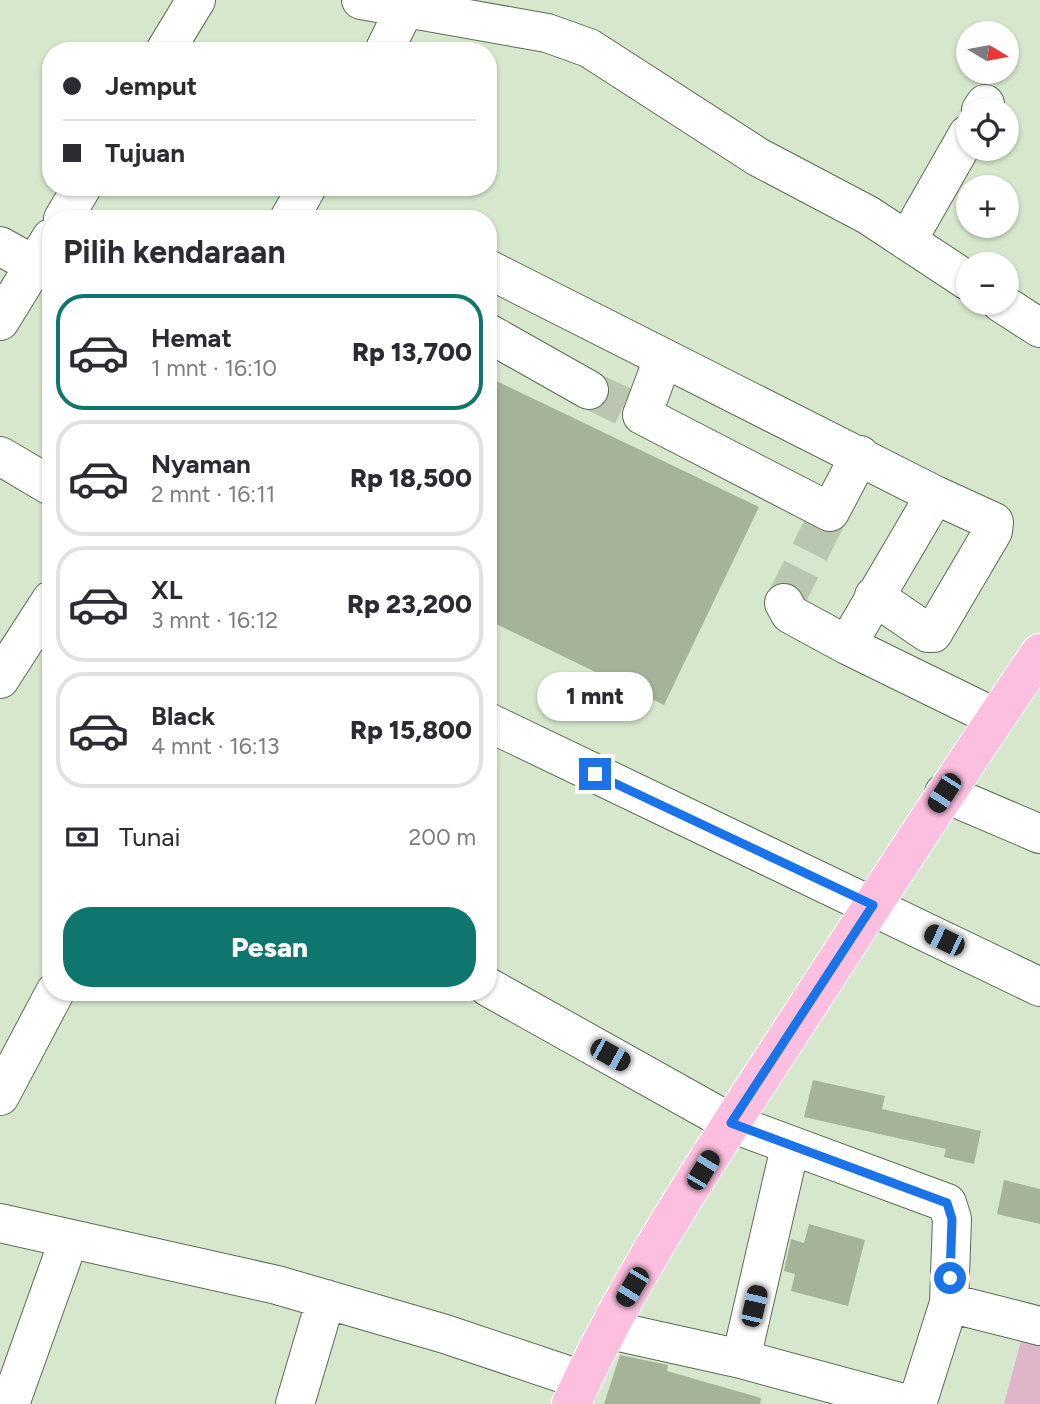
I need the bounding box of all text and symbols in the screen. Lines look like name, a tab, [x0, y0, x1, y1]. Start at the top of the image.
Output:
north arrow	[956, 21, 1018, 84]
map controls	[956, 21, 1019, 315]
text: Jemput	[105, 70, 197, 102]
button: locate	[956, 98, 1019, 161]
text: Tujuan	[105, 137, 185, 169]
button: +	[956, 175, 1019, 238]
text: Pilih kendaraan	[63, 233, 286, 271]
button: −	[956, 252, 1019, 315]
icon: car	[67, 321, 130, 384]
text: Hemat	[151, 322, 232, 354]
text: Rp 13,700	[352, 336, 472, 368]
text: 1 mnt · 16:10	[151, 354, 277, 382]
icon: car	[67, 447, 130, 510]
text: Nyaman	[151, 448, 251, 480]
text: Rp 18,500	[350, 462, 472, 494]
text: 2 mnt · 16:11	[151, 480, 275, 508]
icon: car	[67, 573, 130, 636]
text: XL	[151, 574, 183, 606]
text: Rp 23,200	[347, 588, 472, 620]
text: 3 mnt · 16:12	[151, 606, 278, 634]
callout: 1 mnt	[537, 672, 653, 722]
text: 1 mnt	[566, 682, 624, 710]
icon: car	[67, 699, 130, 762]
text: Black	[151, 700, 215, 732]
text: Rp 15,800	[350, 714, 472, 746]
text: 4 mnt · 16:13	[151, 732, 280, 760]
route end	[579, 758, 611, 790]
car	[924, 770, 965, 816]
icon: cash	[63, 818, 101, 856]
text: Tunai	[119, 821, 180, 853]
text: 200 m	[408, 823, 476, 851]
button: Pesan	[63, 907, 476, 987]
car	[921, 921, 968, 959]
car	[587, 1036, 634, 1074]
car	[684, 1147, 723, 1193]
route start	[934, 1262, 966, 1294]
car	[613, 1264, 652, 1310]
car	[740, 1283, 769, 1329]

